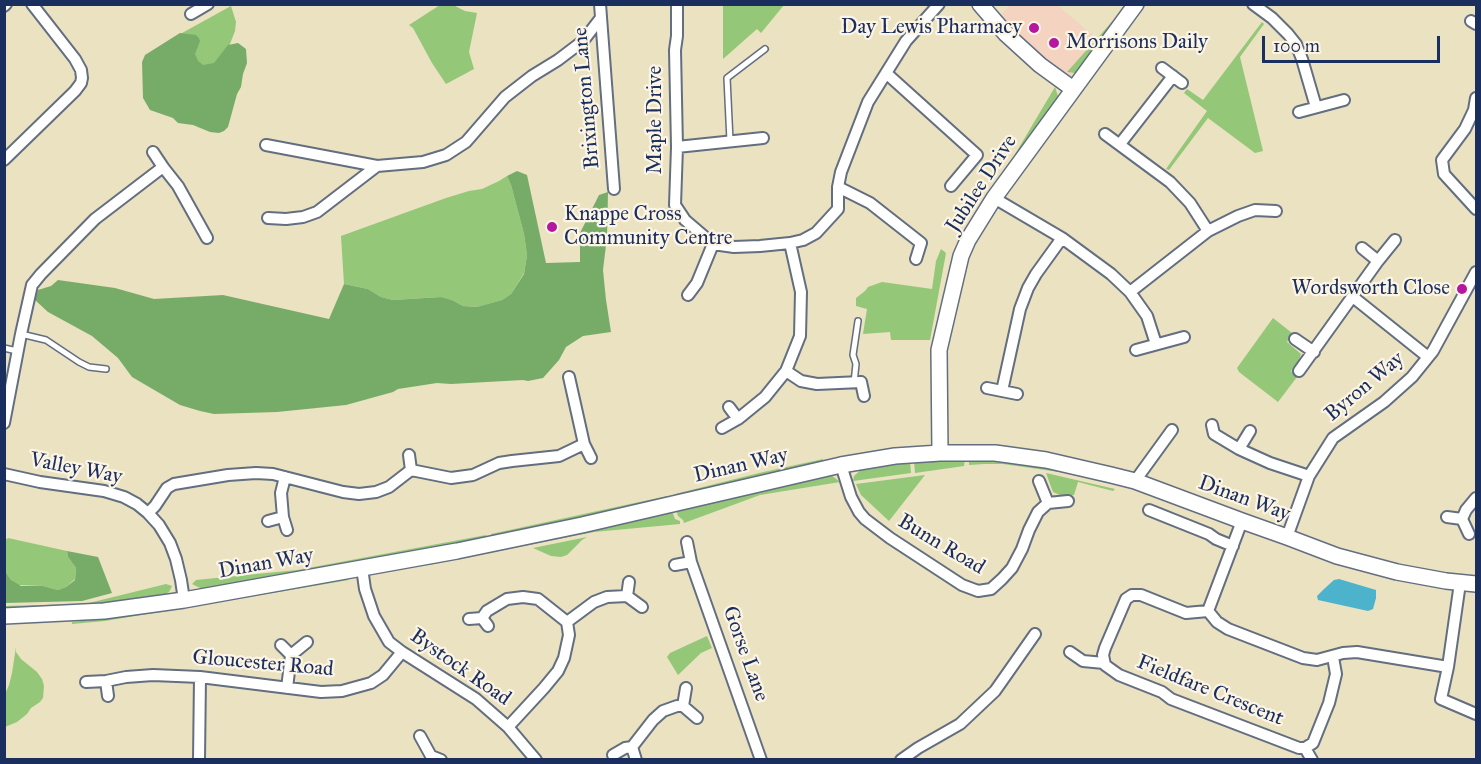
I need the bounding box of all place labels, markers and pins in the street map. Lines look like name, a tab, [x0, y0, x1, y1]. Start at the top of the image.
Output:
place label: Day Lewis Pharmacy	[841, 15, 1022, 41]
marker: Day Lewis Pharmacy	[1027, 21, 1041, 35]
place label: Morrisons Daily	[1066, 30, 1208, 56]
marker: Morrisons Daily	[1047, 36, 1061, 50]
place label: Knappe Cross Community Centre	[564, 202, 732, 252]
marker: Knappe Cross Community Centre	[545, 220, 559, 234]
place label: Wordsworth Close	[1291, 276, 1450, 302]
marker: Wordsworth Close	[1455, 282, 1469, 296]

